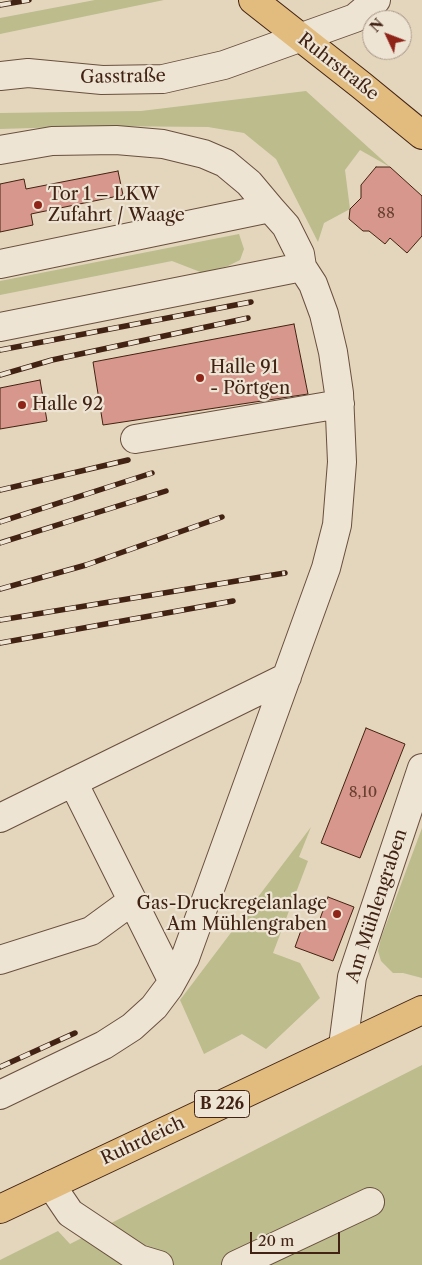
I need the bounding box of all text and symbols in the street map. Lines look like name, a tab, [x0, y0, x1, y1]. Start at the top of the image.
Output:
north arrow	[362, 10, 412, 60]
text: N	[366, 15, 387, 36]
street label: Ruhrstraße	[293, 29, 383, 105]
street label: Gasstraße	[80, 65, 166, 89]
place label: Tor 1 – LKW Zufahrt / Waage	[48, 184, 185, 226]
marker: Tor 1 – LKW Zufahrt / Waage	[32, 199, 44, 211]
house number: 88	[377, 205, 395, 223]
place label: Halle 91 - Pörtgen	[210, 357, 290, 399]
marker: Halle 91 - Pörtgen	[194, 372, 206, 384]
place label: Halle 92	[32, 394, 103, 416]
marker: Halle 92	[16, 399, 28, 411]
house number: 8,10	[349, 784, 377, 802]
street label: Am Mühlengraben	[342, 826, 412, 986]
place label: Gas-Druckregelanlage Am Mühlengraben	[137, 893, 327, 936]
marker: Gas-Druckregelanlage Am Mühlengraben	[331, 908, 343, 920]
road number: B 226	[194, 1090, 250, 1118]
street label: Ruhrdeich	[98, 1112, 188, 1170]
scale bar	[252, 1222, 342, 1254]
text: 20 m	[258, 1231, 294, 1250]

